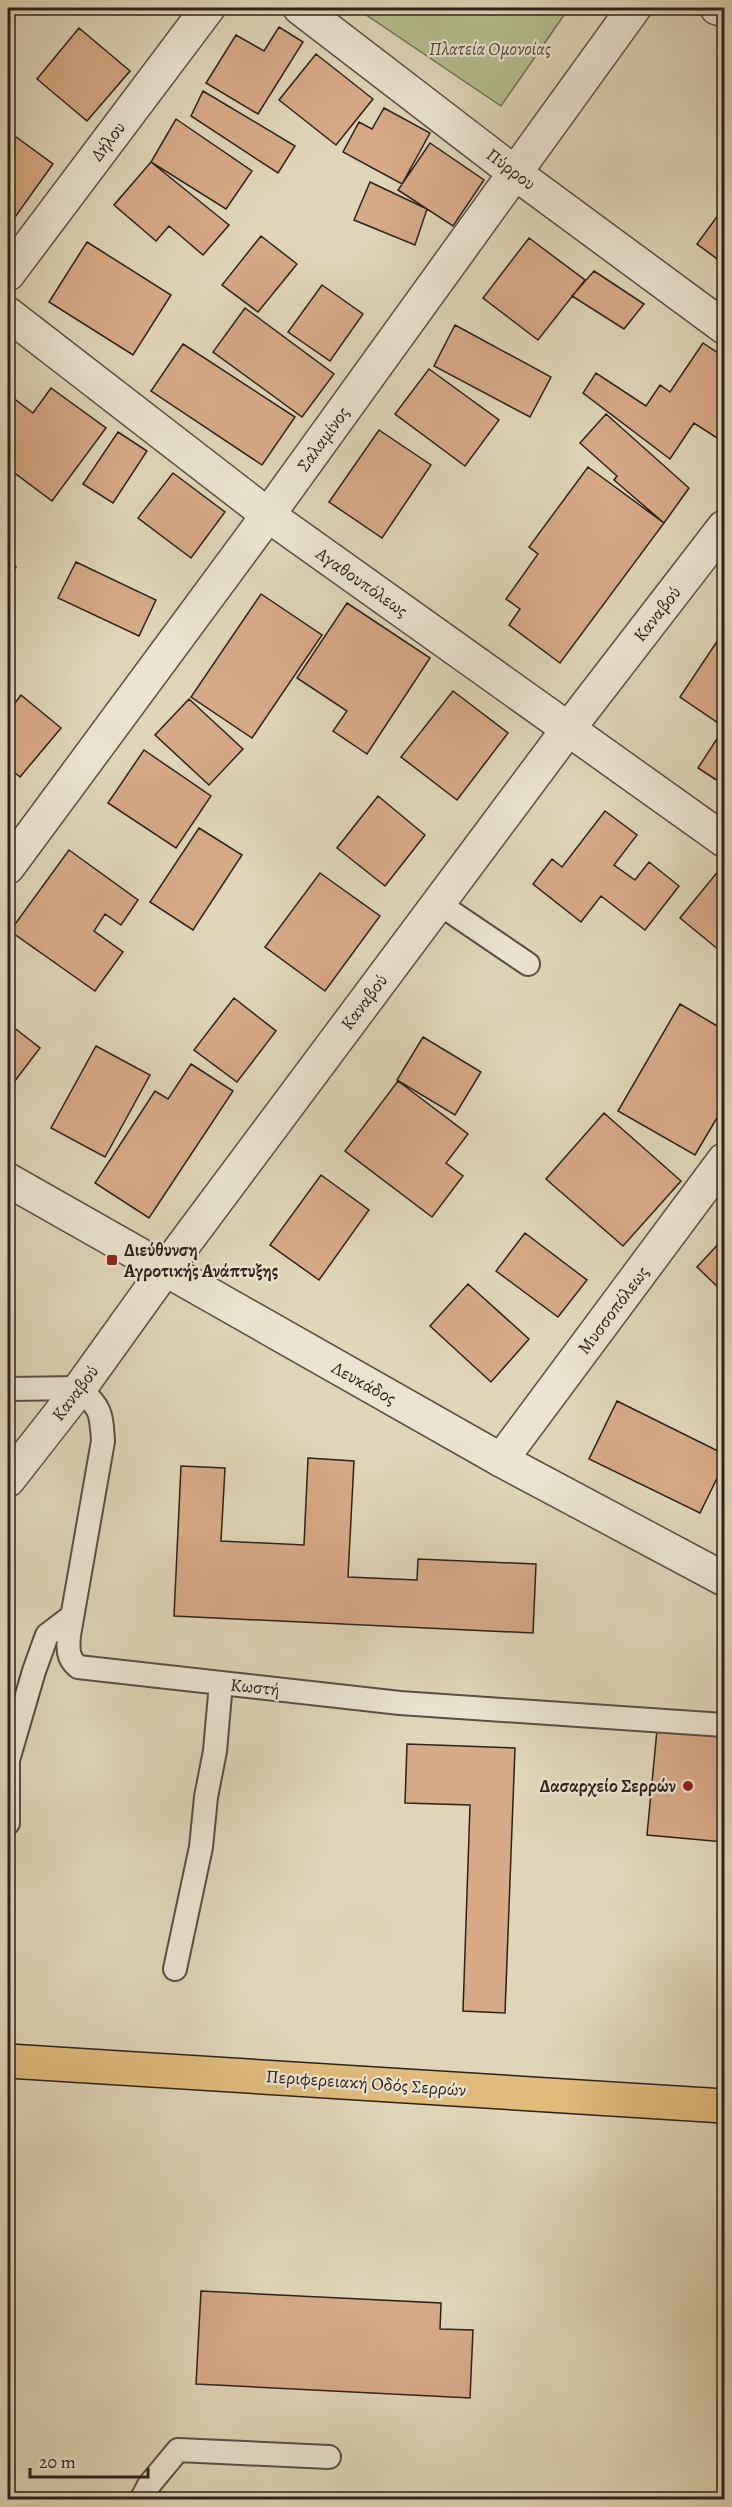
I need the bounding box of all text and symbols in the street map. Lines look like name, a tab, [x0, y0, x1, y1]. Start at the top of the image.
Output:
park label: Πλατεία Ομονοίας	[429, 37, 551, 61]
street label: Δήλου	[85, 116, 131, 166]
street label: Πύρρου	[481, 143, 541, 195]
street label: Σαλαμίνος	[291, 402, 355, 476]
street label: Αγαθουπόλεως	[310, 541, 413, 623]
street label: Καναβού	[628, 581, 686, 647]
street label: Καναβού	[335, 969, 393, 1035]
place label: Διεύθυνση Αγροτικής Ανάπτυξης	[123, 1238, 278, 1283]
marker: Διεύθυνση Αγροτικής Ανάπτυξης	[105, 1253, 119, 1267]
street label: Μυσσοπόλεως	[572, 1261, 654, 1359]
street label: Λευκάδος	[327, 1355, 400, 1410]
street label: Καναβού	[46, 1360, 104, 1426]
street label: Κωστή	[229, 1672, 281, 1702]
place label: Δασαρχείο Σερρών	[539, 1774, 677, 1798]
marker: Δασαρχείο Σερρών	[681, 1779, 695, 1793]
street label: Περιφερειακή Οδός Σερρών	[265, 2064, 467, 2102]
scale bar	[30, 2441, 148, 2479]
text: 20 m	[39, 2450, 76, 2474]

